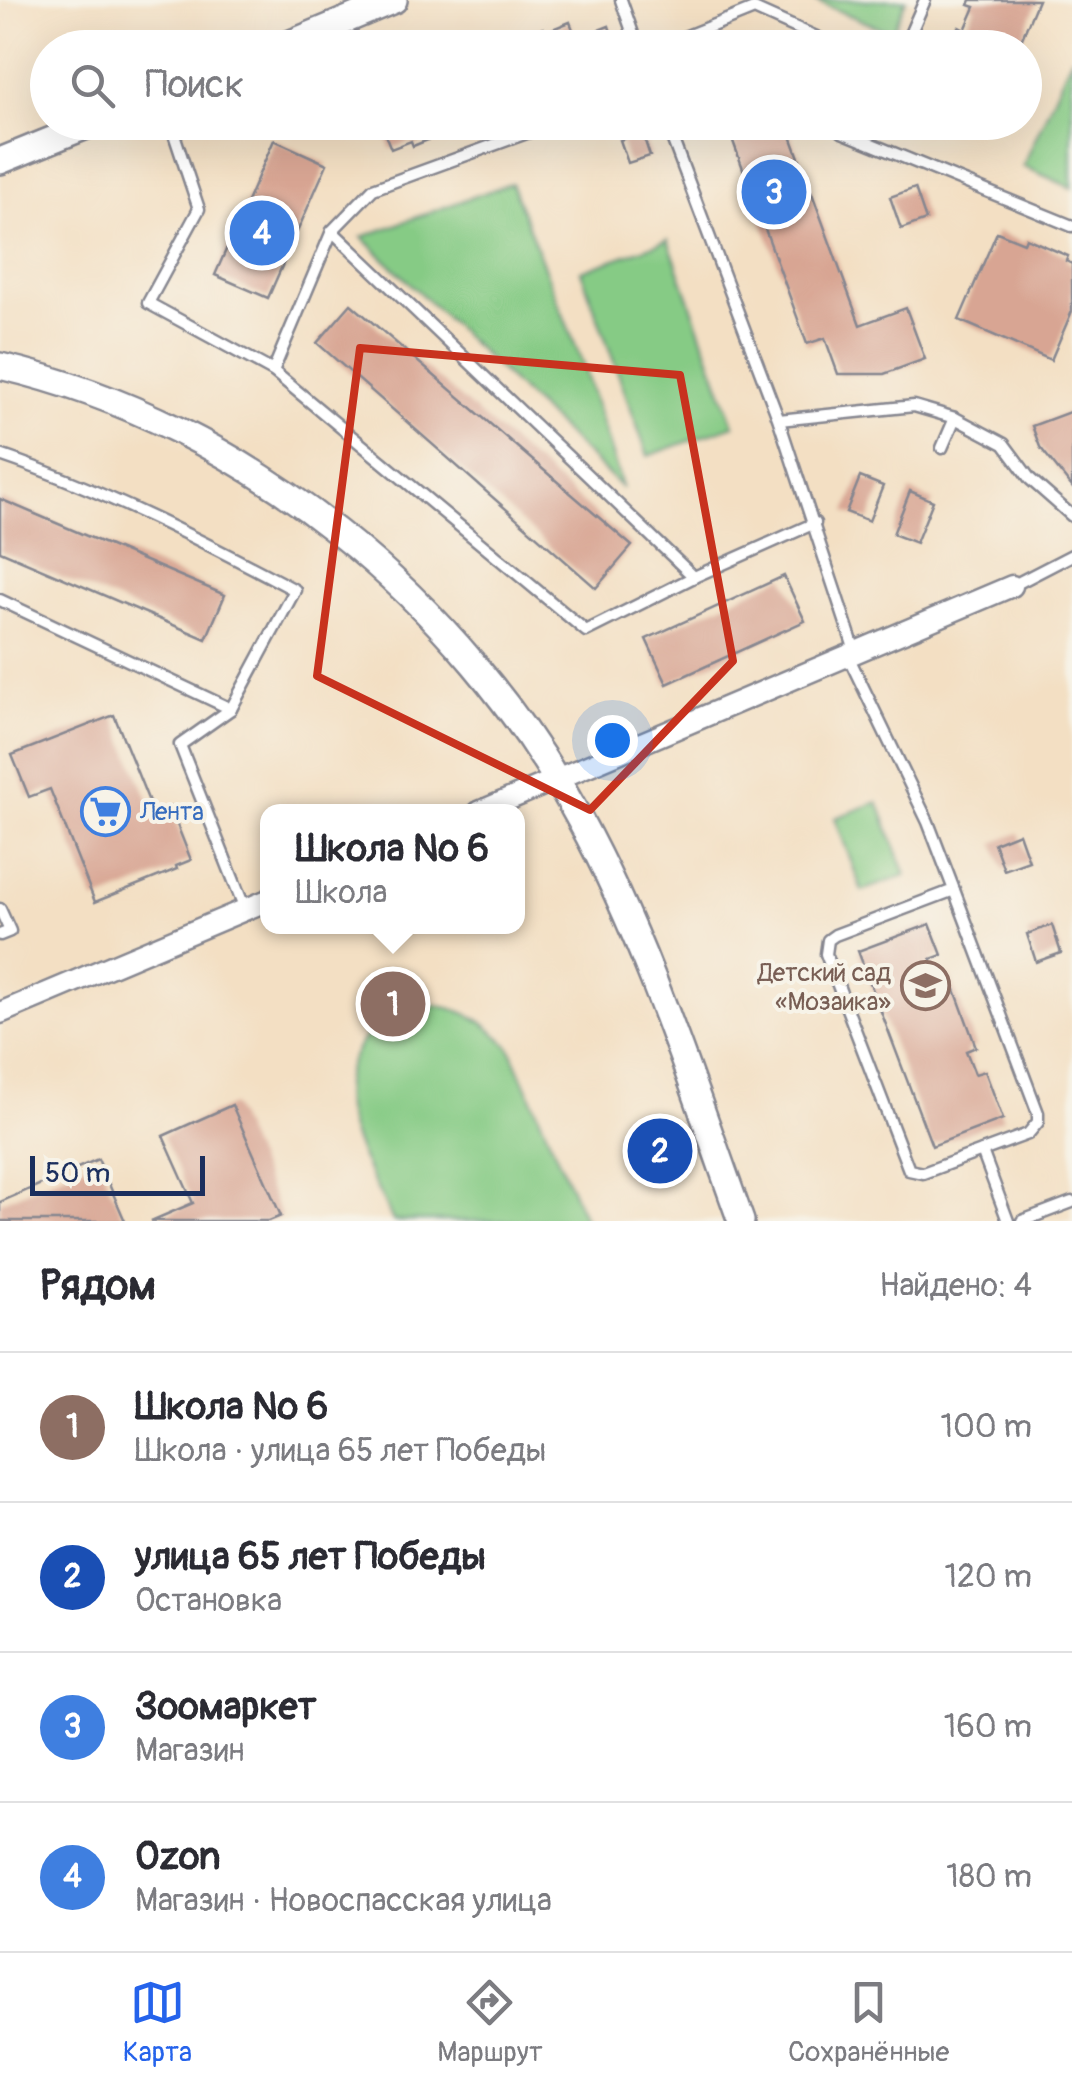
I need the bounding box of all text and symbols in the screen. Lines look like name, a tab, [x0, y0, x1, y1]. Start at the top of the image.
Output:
search box	[30, 30, 1042, 140]
icon: search	[65, 58, 120, 113]
text: Поиск	[145, 61, 244, 109]
pin: 3	[742, 154, 806, 230]
pin: 4	[230, 196, 294, 270]
your location	[587, 715, 638, 766]
supermarket icon: Лента	[79, 785, 131, 837]
place label: Лента	[139, 797, 204, 828]
popup	[260, 804, 525, 934]
text: Школа № 6	[296, 825, 489, 873]
text: Школа	[296, 873, 387, 913]
place label: Детский сад «Мозаика»	[757, 958, 891, 1018]
school or university icon: Детский сад «Мозаика»	[900, 960, 952, 1012]
pin: 1	[360, 966, 426, 1042]
pin: 2	[628, 1114, 692, 1188]
scale bar	[30, 1151, 205, 1196]
text: 50 m	[45, 1156, 110, 1191]
text: Рядом	[40, 1260, 156, 1312]
text: Найдено: 4	[879, 1266, 1032, 1306]
text: Школа № 6	[135, 1383, 328, 1431]
text: 1	[66, 1407, 79, 1447]
text: 100 m	[940, 1407, 1032, 1447]
text: Школа · улица 65 лет Победы	[135, 1431, 546, 1471]
text: улица 65 лет Победы	[135, 1533, 486, 1581]
text: 2	[64, 1557, 81, 1597]
text: 120 m	[944, 1557, 1032, 1597]
text: Остановка	[135, 1581, 282, 1621]
text: Зоомаркет	[135, 1683, 317, 1731]
text: 3	[64, 1707, 81, 1747]
text: 160 m	[944, 1707, 1032, 1747]
text: Магазин	[135, 1731, 244, 1771]
text: Ozon	[135, 1833, 220, 1881]
text: 4	[63, 1857, 82, 1897]
text: 180 m	[946, 1857, 1032, 1897]
text: Магазин · Новоспасская улица	[135, 1881, 552, 1921]
tab: Карта	[123, 1975, 192, 2070]
tab: Маршрут	[437, 1975, 543, 2070]
tab: Сохранённые	[788, 1975, 949, 2070]

